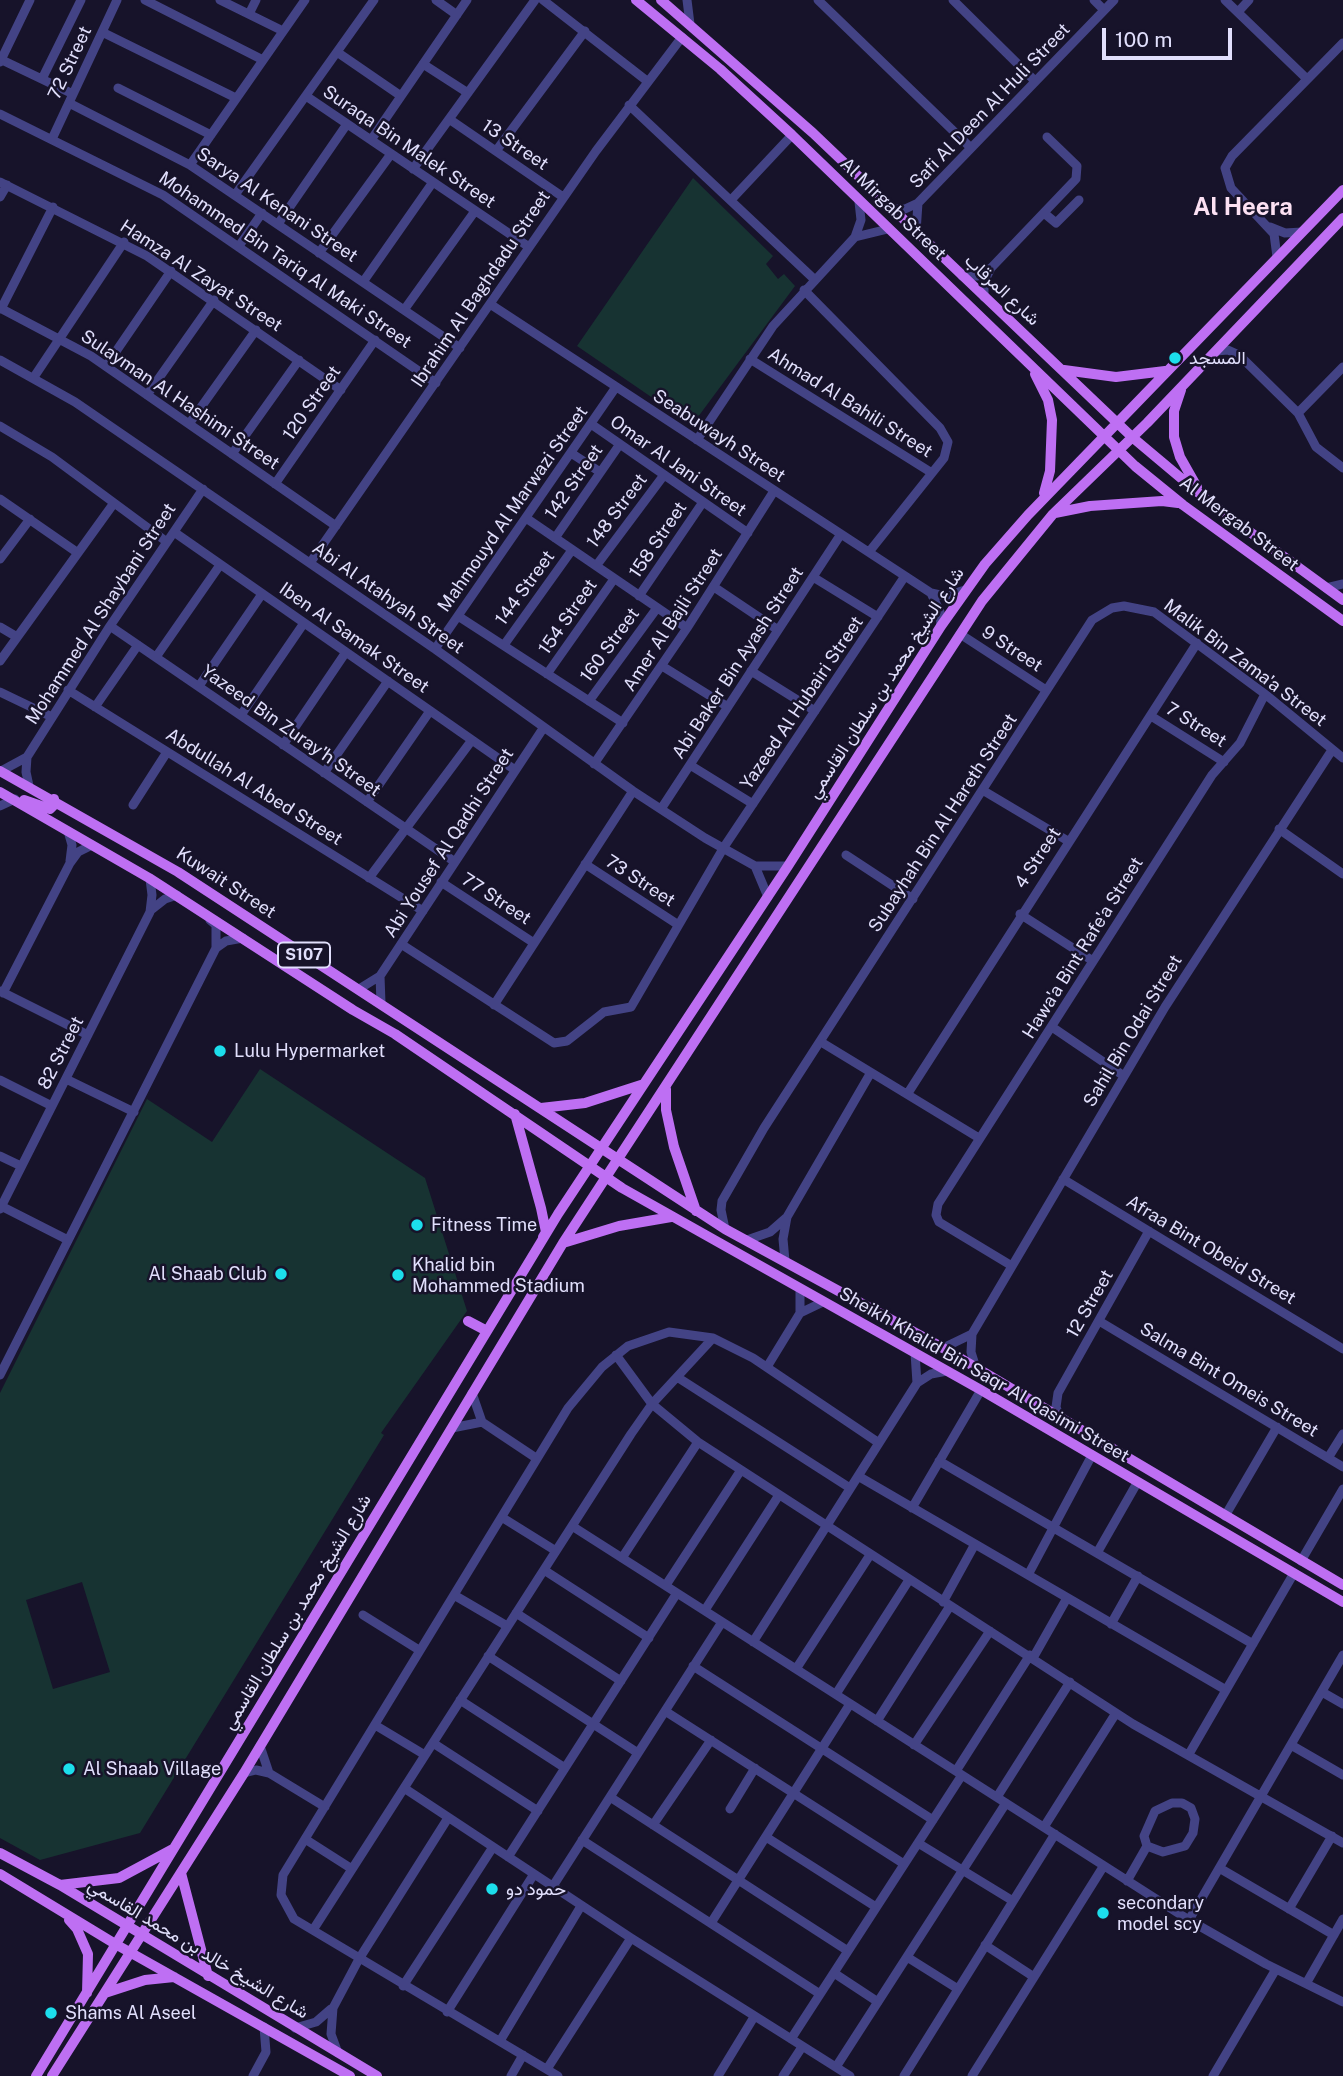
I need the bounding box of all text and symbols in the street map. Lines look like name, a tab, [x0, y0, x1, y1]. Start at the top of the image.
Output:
scale bar	[1105, 14, 1234, 58]
street label: Safi Al Deen Al Huli Street	[905, 19, 1075, 193]
street label: 72 Street	[44, 23, 96, 103]
text: 100 m	[1115, 27, 1172, 52]
street label: Suraqa Bin Malek Street	[318, 81, 500, 213]
street label: 13 Street	[478, 115, 552, 175]
street label: Sarya Al Kenani Street	[192, 143, 362, 267]
street label: Al Mirgab Street	[836, 153, 950, 265]
street label: Mohammed Bin Tariq Al Maki Street	[154, 167, 416, 353]
street label: Ibrahim Al Baghdadu Street	[407, 187, 555, 391]
district label: Al Heera	[1193, 194, 1293, 222]
street label: Hamza Al Zayat Street	[116, 215, 286, 337]
street label: شارع المرقاب	[960, 250, 1044, 330]
street label: Sulayman Al Hashimi Street	[77, 325, 283, 475]
street label: Ahmad Al Bahili Street	[764, 343, 936, 463]
place label: المسجد	[1189, 347, 1246, 369]
marker: المسجد	[1167, 350, 1183, 366]
street label: 120 Street	[278, 362, 346, 444]
street label: Seabuwayh Street	[649, 385, 789, 487]
street label: Mahmouyd Al Marwazi Street	[433, 402, 593, 616]
street label: Omar Al Jani Street	[606, 411, 750, 521]
street label: 142 Street	[540, 440, 608, 524]
street label: 148 Street	[582, 470, 652, 552]
street label: Al Mergab Street	[1175, 472, 1303, 576]
street label: 158 Street	[625, 498, 691, 582]
street label: Mohammed Al Shaybani Street	[21, 499, 181, 729]
street label: Abi Al Atahyah Street	[308, 537, 468, 659]
street label: Amer Al Bajli Street	[619, 544, 727, 696]
street label: 144 Street	[491, 546, 559, 630]
street label: Abi Baker Bin Ayash Street	[668, 563, 808, 763]
street label: شارع الشيخ محمد بن سلطان القاسمي	[803, 563, 969, 803]
street label: 154 Street	[534, 575, 602, 659]
street label: Iben Al Samak Street	[275, 578, 433, 698]
street label: Malik Bin Zama'a Street	[1159, 595, 1331, 731]
street label: 160 Street	[576, 604, 644, 686]
street label: Yazeed Al Hubairi Street	[736, 612, 868, 794]
street label: 9 Street	[978, 621, 1046, 677]
street label: Yazeed Bin Zuray'h Street	[197, 661, 385, 801]
street label: 7 Street	[1162, 698, 1230, 752]
street label: Subayhah Bin Al Hareth Street	[864, 710, 1022, 936]
street label: Abdullah Al Abed Street	[162, 724, 346, 850]
street label: Abi Yousef Al Qadhi Street	[380, 744, 518, 942]
street label: 4 Street	[1010, 823, 1066, 893]
street label: Kuwait Street	[172, 843, 280, 923]
street label: 73 Street	[601, 850, 679, 912]
street label: Hawa'a Bint Rafe'a Street	[1018, 853, 1148, 1043]
street label: 77 Street	[457, 868, 535, 930]
road number: S107	[278, 942, 330, 967]
street label: Sahil Bin Odai Street	[1079, 951, 1187, 1111]
street label: 82 Street	[33, 1013, 89, 1093]
place label: Lulu Hypermarket	[234, 1040, 385, 1062]
marker: Lulu Hypermarket	[212, 1043, 228, 1059]
street label: Afraa Bint Obeid Street	[1122, 1191, 1300, 1309]
place label: Fitness Time	[431, 1214, 537, 1236]
marker: Fitness Time	[409, 1217, 425, 1233]
place label: Khalid bin Mohammed Stadium	[412, 1254, 585, 1296]
place label: Al Shaab Club	[148, 1263, 267, 1285]
marker: Al Shaab Club	[273, 1266, 289, 1282]
street label: 12 Street	[1062, 1266, 1118, 1342]
marker: Khalid bin Mohammed Stadium	[390, 1267, 406, 1283]
street label: Sheikh Khalid Bin Saqr Al Qasimi Street	[835, 1283, 1133, 1467]
street label: Salma Bint Omeis Street	[1136, 1318, 1322, 1442]
street label: شارع الشيخ محمد بن سلطان القاسمي	[218, 1490, 376, 1734]
place label: Al Shaab Village	[83, 1758, 221, 1780]
marker: Al Shaab Village	[61, 1761, 77, 1777]
street label: شارع الشيخ خالد بن محمد القاسمي	[84, 1874, 312, 2024]
place label: حمود دو	[506, 1878, 566, 1900]
marker: حمود دو	[484, 1881, 500, 1897]
place label: secondary model scy	[1117, 1892, 1204, 1934]
marker: secondary model scy	[1095, 1905, 1111, 1921]
place label: Shams Al Aseel	[65, 2002, 196, 2024]
marker: Shams Al Aseel	[43, 2005, 59, 2021]

